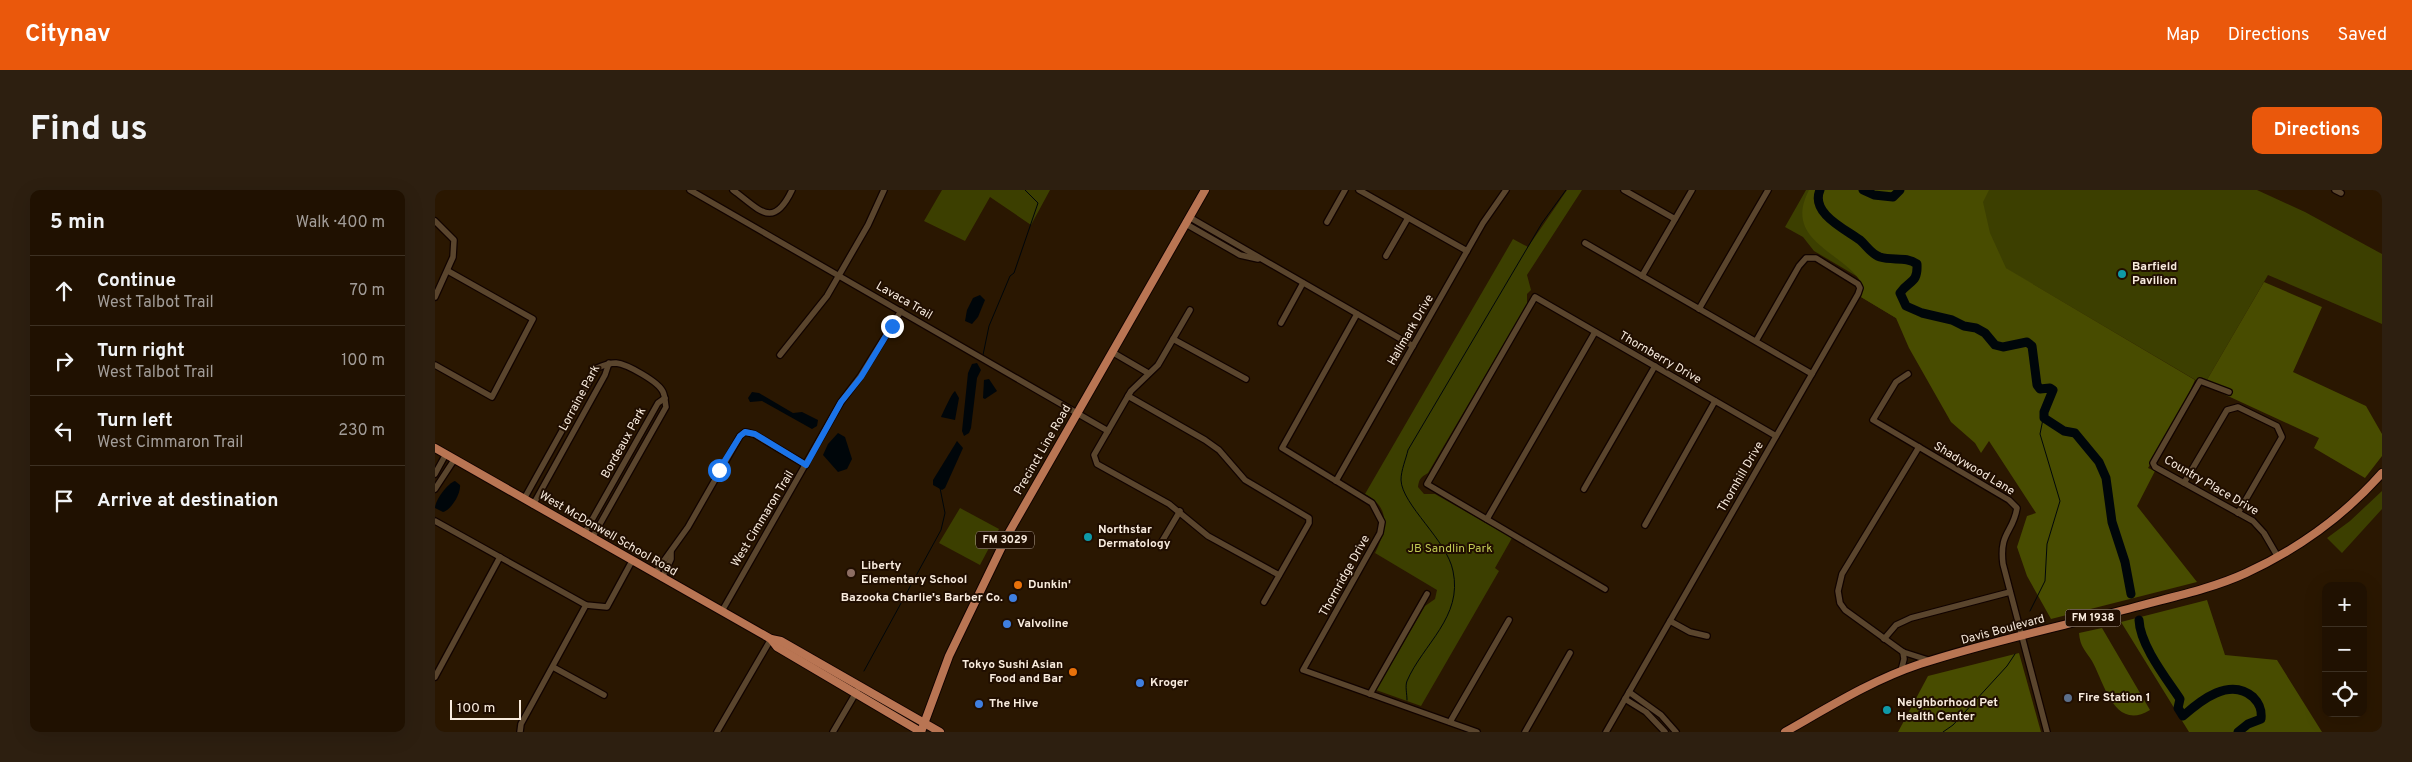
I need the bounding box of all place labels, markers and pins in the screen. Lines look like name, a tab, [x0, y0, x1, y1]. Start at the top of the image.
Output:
place label: Barfield Pavilion	[2132, 259, 2177, 289]
marker: Barfield Pavilion	[2116, 268, 2128, 280]
place label: Northstar Dermatology	[1098, 522, 1171, 552]
marker: Northstar Dermatology	[1082, 531, 1094, 543]
place label: Liberty Elementary School	[861, 558, 967, 588]
marker: Liberty Elementary School	[845, 567, 857, 579]
place label: Dunkin'	[1028, 577, 1071, 593]
marker: Dunkin'	[1012, 579, 1024, 591]
place label: Bazooka Charlie's Barber Co.	[841, 590, 1003, 606]
marker: Bazooka Charlie's Barber Co.	[1007, 592, 1019, 604]
place label: Valvoline	[1017, 616, 1069, 632]
marker: Valvoline	[1001, 618, 1013, 630]
place label: Tokyo Sushi Asian Food and Bar	[962, 657, 1063, 687]
marker: Tokyo Sushi Asian Food and Bar	[1067, 666, 1079, 678]
place label: Kroger	[1150, 675, 1189, 691]
marker: Kroger	[1134, 677, 1146, 689]
place label: Fire Station 1	[2078, 690, 2151, 706]
marker: Fire Station 1	[2062, 692, 2074, 704]
place label: Neighborhood Pet Health Center	[1897, 695, 1998, 725]
place label: The Hive	[989, 696, 1039, 712]
marker: The Hive	[973, 698, 985, 710]
marker: Neighborhood Pet Health Center	[1881, 704, 1893, 716]

